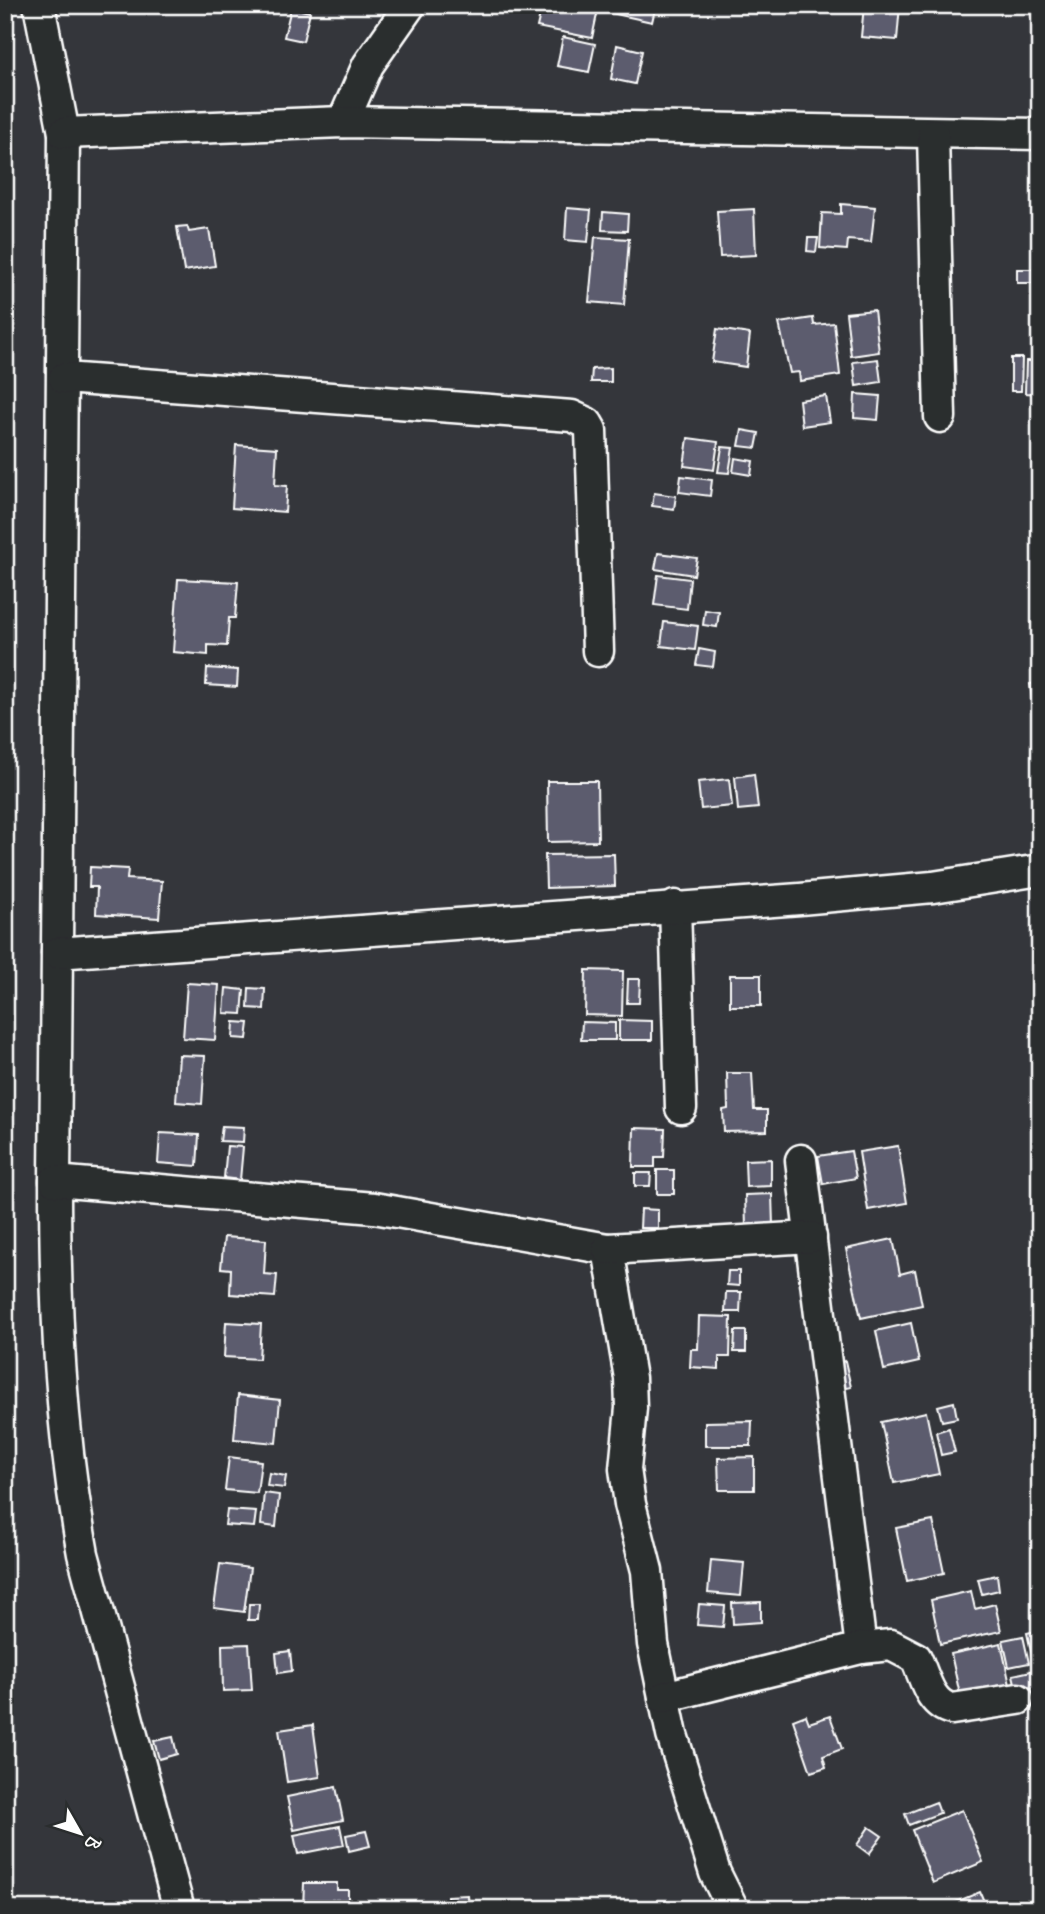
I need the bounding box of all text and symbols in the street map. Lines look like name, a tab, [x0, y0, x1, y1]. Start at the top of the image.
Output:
north arrow	[46, 1798, 116, 1868]
text: B	[77, 1828, 106, 1856]

